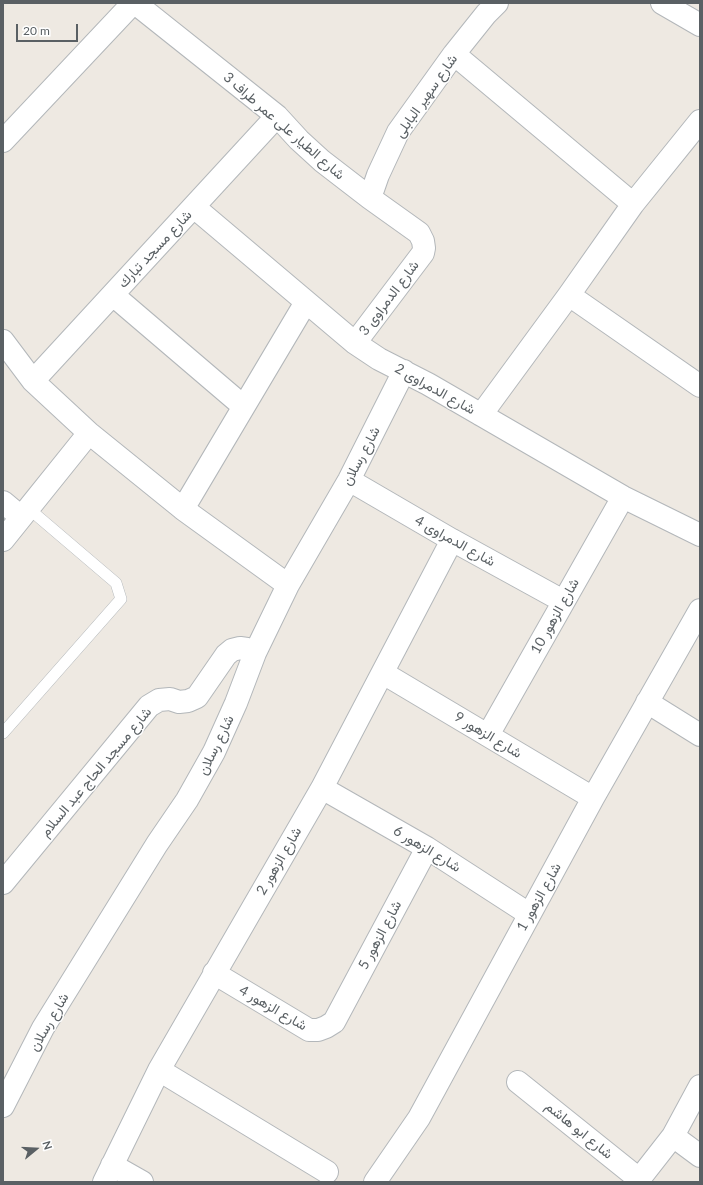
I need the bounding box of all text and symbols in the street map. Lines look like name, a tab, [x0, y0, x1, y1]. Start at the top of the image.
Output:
scale bar	[18, 16, 80, 42]
text: 20 m	[23, 23, 50, 38]
street label: شارع سهير البابلى	[391, 51, 461, 141]
street label: شارع الطيار على عمر طراف 3	[220, 69, 348, 183]
street label: شارع مسجد تبارك	[115, 206, 195, 292]
street label: شارع الدمراوى 3	[355, 257, 423, 339]
street label: شارع الدمراوى 2	[392, 360, 478, 418]
street label: شارع رسلان	[338, 424, 384, 488]
street label: شارع الدمراوى 4	[412, 512, 498, 570]
street label: شارع الزهور 10	[527, 575, 583, 657]
street label: شارع مسجد الحاج عبد السلام	[37, 704, 155, 840]
street label: شارع الزهور 9	[451, 708, 525, 762]
street label: شارع رسلان	[194, 712, 238, 778]
street label: شارع الزهور 6	[390, 822, 464, 876]
street label: شارع الزهور 2	[253, 824, 305, 898]
street label: شارع الزهور 1	[513, 860, 565, 934]
street label: شارع الزهور 5	[355, 898, 405, 972]
street label: شارع الزهور 4	[236, 982, 310, 1034]
street label: شارع رسلان	[26, 990, 72, 1054]
street label: شارع ابو هاشم	[542, 1098, 616, 1162]
north arrow	[16, 1129, 56, 1169]
text: N	[40, 1139, 55, 1151]

